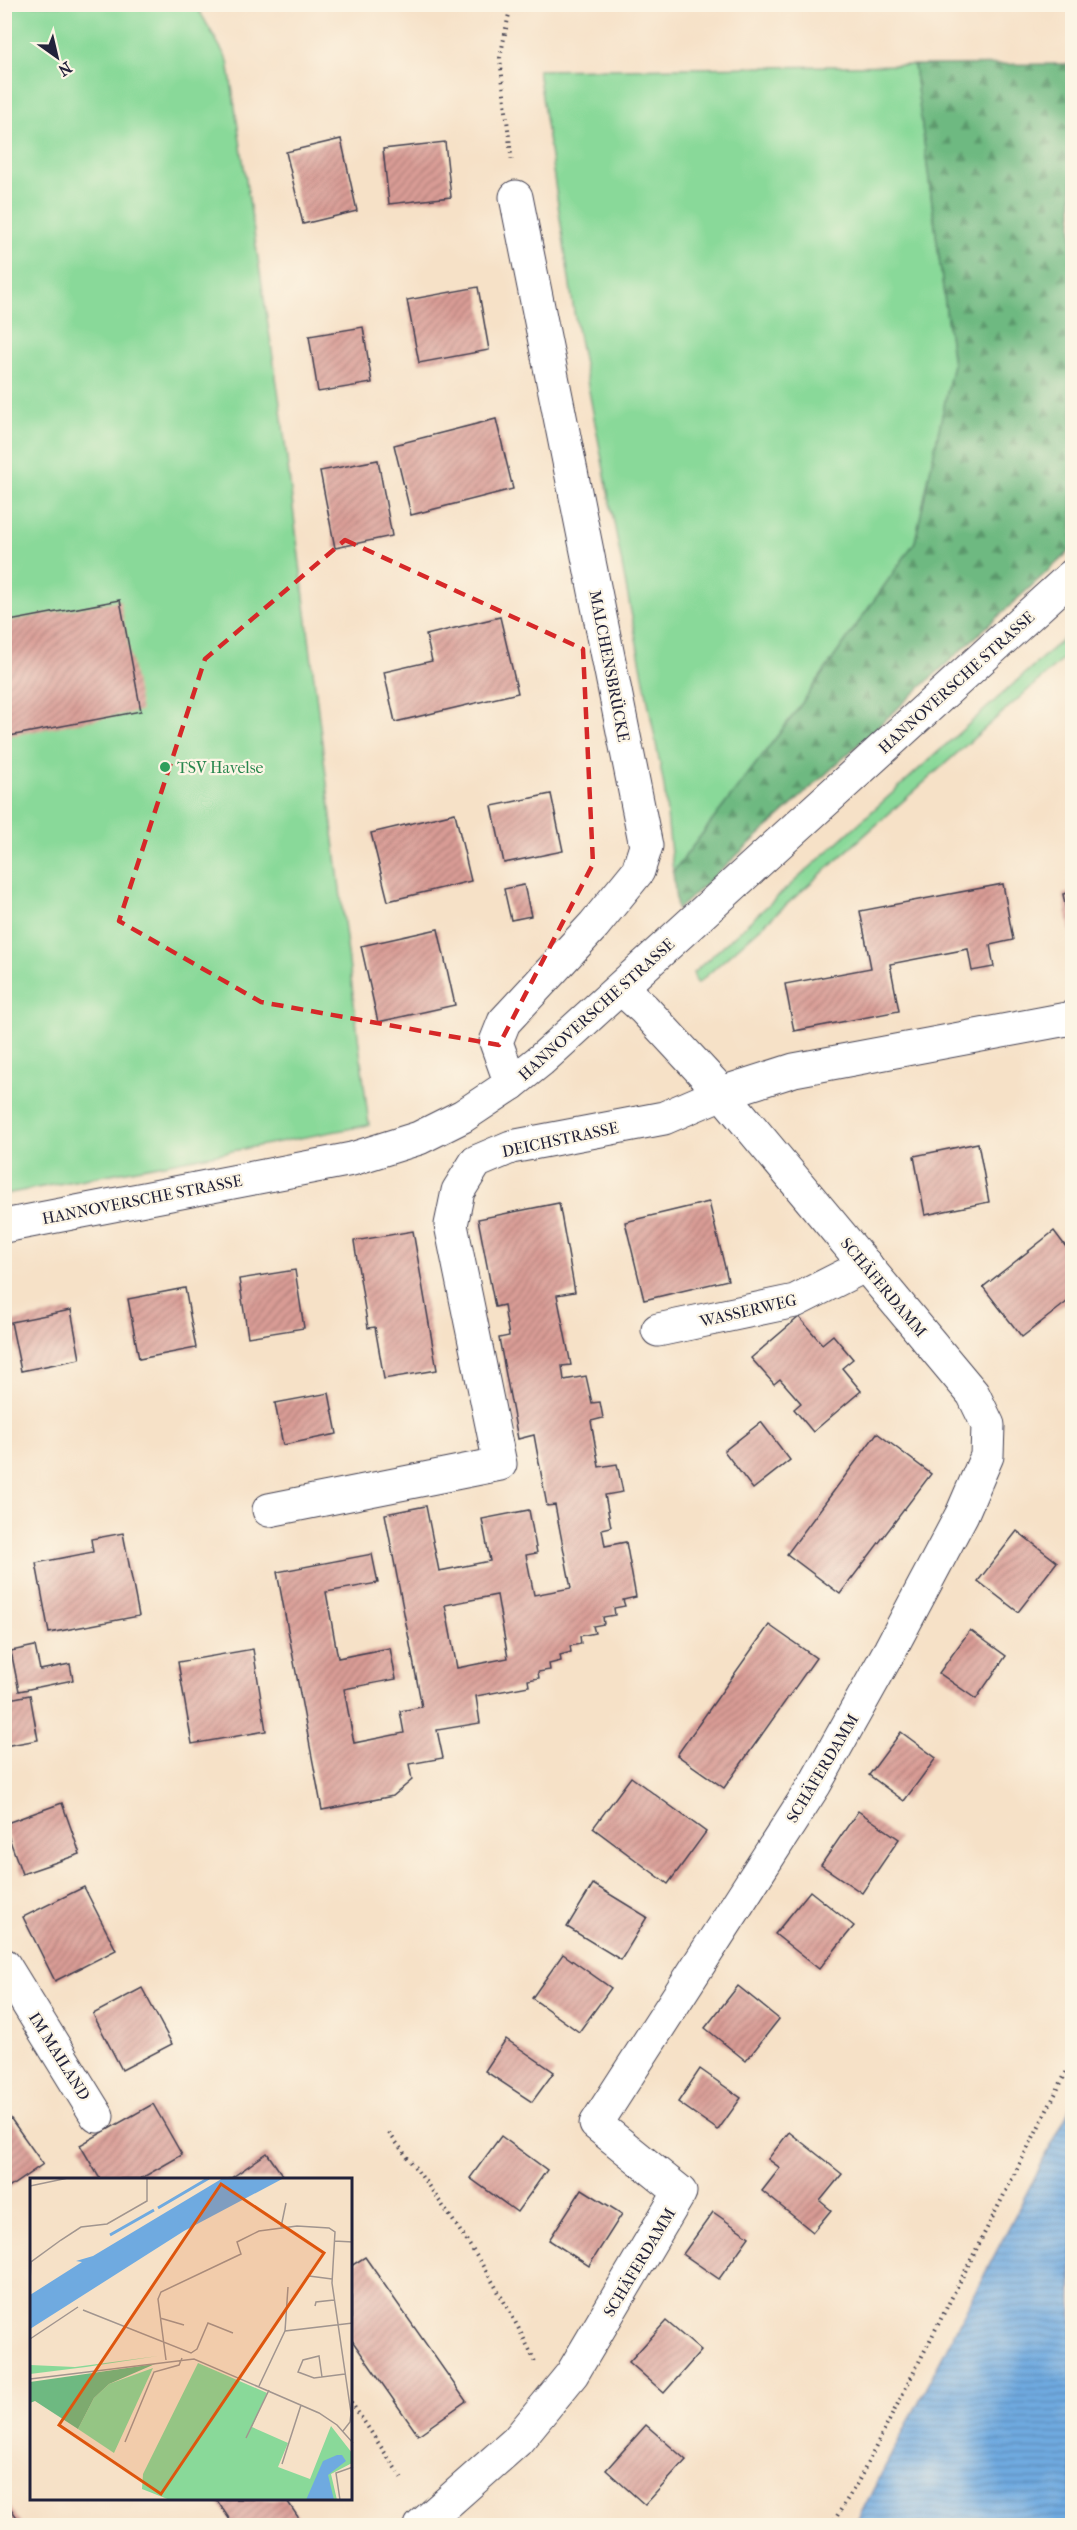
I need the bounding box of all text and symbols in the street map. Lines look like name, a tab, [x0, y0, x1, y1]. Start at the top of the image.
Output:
north arrow	[27, 27, 87, 87]
text: N	[54, 58, 75, 81]
street label: MALCHENSBRÜCKE	[585, 589, 634, 744]
street label: HANNOVERSCHE STRASSE	[874, 607, 1038, 757]
place label: TSV Havelse	[177, 758, 264, 777]
marker: TSV Havelse	[158, 760, 172, 774]
street label: HANNOVERSCHE STRASSE	[514, 934, 678, 1084]
street label: DEICHSTRASSE	[500, 1118, 620, 1161]
street label: HANNOVERSCHE STRASSE	[40, 1171, 244, 1228]
street label: SCHÄFERDAMM	[837, 1234, 931, 1341]
street label: WASSERWEG	[697, 1290, 798, 1331]
street label: SCHÄFERDAMM	[782, 1710, 863, 1826]
street label: IM MAILAND	[25, 2009, 94, 2104]
inset map	[30, 2178, 352, 2500]
street label: SCHÄFERDAMM	[599, 2204, 680, 2320]

